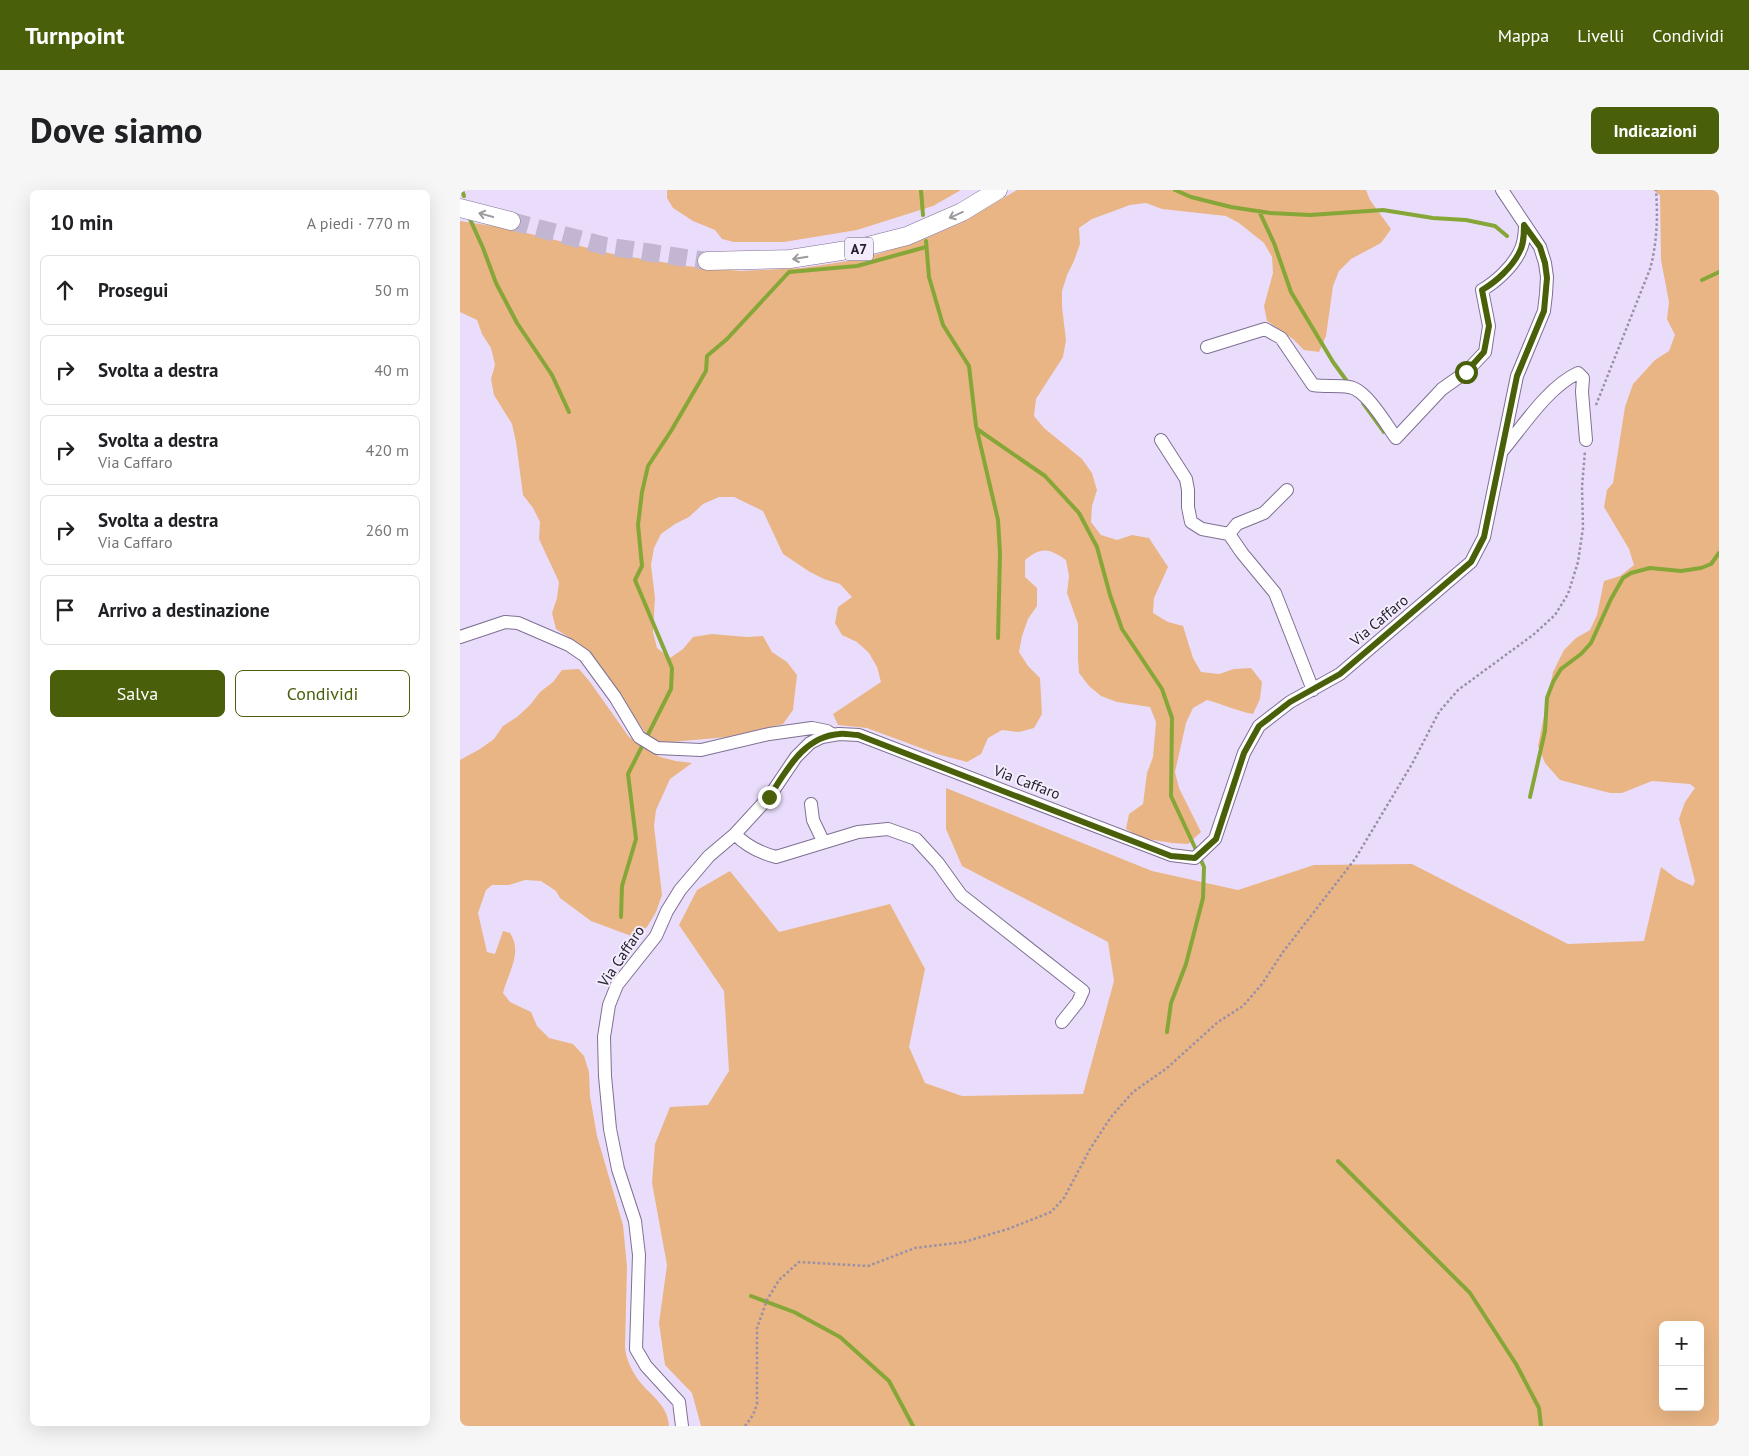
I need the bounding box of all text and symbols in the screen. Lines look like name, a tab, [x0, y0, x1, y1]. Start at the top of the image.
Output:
text: Turnpoint	[25, 20, 124, 51]
text: Mappa	[1498, 24, 1549, 47]
text: Livelli	[1577, 24, 1624, 47]
text: Condividi	[1652, 24, 1724, 47]
text: Dove siamo	[30, 107, 203, 153]
button: Indicazioni	[1591, 107, 1719, 154]
text: 10 min	[50, 209, 113, 236]
one-way arrow	[478, 209, 494, 219]
one-way arrow	[949, 210, 964, 220]
text: A piedi · 770 m	[307, 213, 410, 233]
road number: A7	[845, 238, 873, 260]
one-way arrow	[792, 253, 808, 263]
icon: ahead	[51, 276, 79, 304]
text: Prosegui	[98, 278, 168, 302]
text: 50 m	[374, 280, 409, 300]
icon: right	[51, 356, 79, 384]
text: Svolta a destra	[98, 358, 219, 382]
text: 40 m	[374, 360, 409, 380]
route start	[1455, 361, 1478, 384]
text: Svolta a destra	[98, 428, 219, 452]
icon: right	[51, 436, 79, 464]
text: 420 m	[366, 440, 409, 460]
text: Via Caffaro	[98, 452, 173, 472]
text: Svolta a destra	[98, 508, 219, 532]
icon: right	[51, 516, 79, 544]
text: 260 m	[366, 520, 409, 540]
text: Via Caffaro	[98, 532, 173, 552]
street label: Via Caffaro	[1345, 590, 1412, 650]
icon: arrive	[51, 596, 79, 624]
text: Arrivo a destinazione	[98, 598, 270, 622]
button: Salva	[50, 670, 225, 717]
button: Condividi	[235, 670, 410, 717]
street label: Via Caffaro	[990, 760, 1063, 803]
route end	[758, 786, 781, 809]
street label: Via Caffaro	[593, 922, 648, 991]
map controls	[1659, 1321, 1704, 1411]
button: +	[1659, 1321, 1704, 1366]
button: −	[1659, 1366, 1704, 1411]

